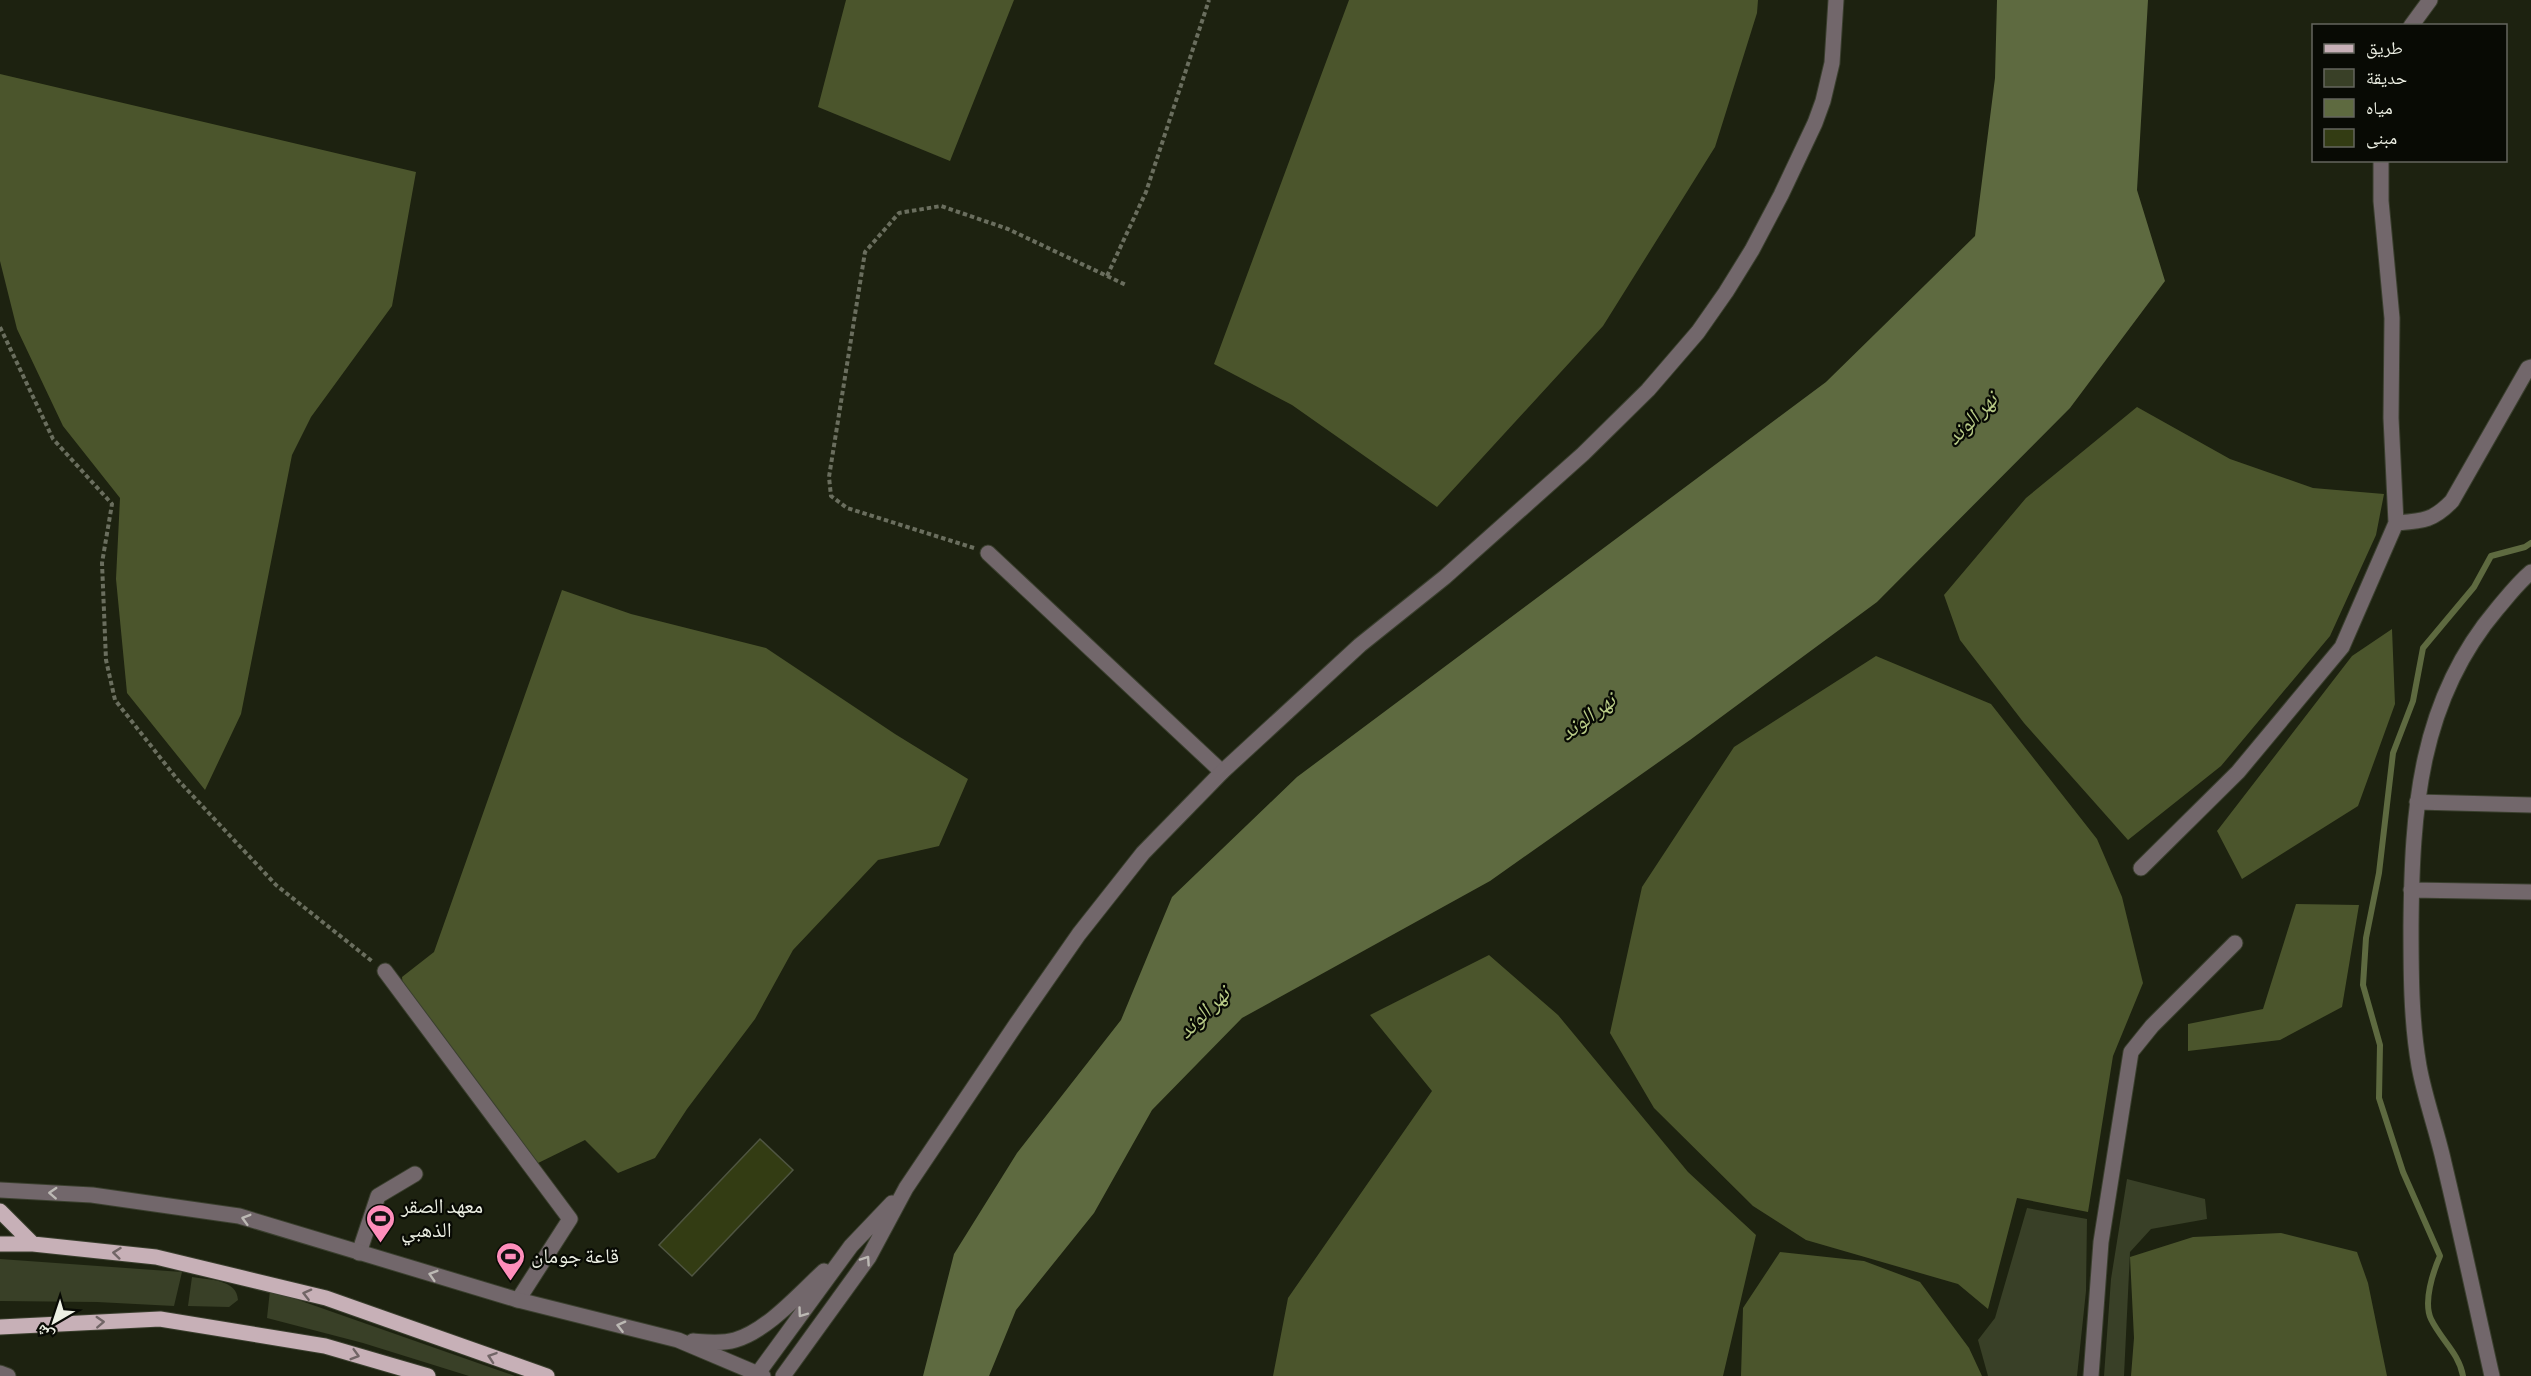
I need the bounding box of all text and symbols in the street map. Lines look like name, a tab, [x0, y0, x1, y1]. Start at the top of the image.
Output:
legend	[2312, 24, 2507, 162]
text: طريق	[2366, 40, 2403, 59]
text: حديقة	[2366, 70, 2407, 88]
text: مياه	[2366, 100, 2393, 118]
text: مبنى	[2366, 130, 2397, 149]
water label: نهر الوند	[1942, 386, 2005, 450]
water label: نهر الوند	[1556, 687, 1623, 745]
water label: نهر الوند	[1174, 980, 1237, 1044]
one-way arrow	[48, 1186, 57, 1199]
place label: معهد الصقر الذهبي	[400, 1196, 483, 1246]
sports icon: معهد الصقر الذهبي	[364, 1202, 396, 1244]
one-way arrow	[241, 1214, 252, 1226]
sports icon: قاعة جومان	[494, 1240, 526, 1282]
place label: قاعة جومان	[531, 1246, 619, 1268]
one-way arrow	[112, 1247, 122, 1260]
one-way arrow	[859, 1256, 870, 1267]
one-way arrow	[428, 1270, 439, 1282]
one-way arrow	[303, 1288, 313, 1301]
north arrow	[24, 1292, 84, 1352]
one-way arrow	[798, 1307, 809, 1318]
one-way arrow	[96, 1316, 105, 1329]
one-way arrow	[616, 1320, 626, 1333]
text: ش	[34, 1321, 57, 1344]
one-way arrow	[349, 1348, 360, 1360]
one-way arrow	[487, 1351, 498, 1364]

